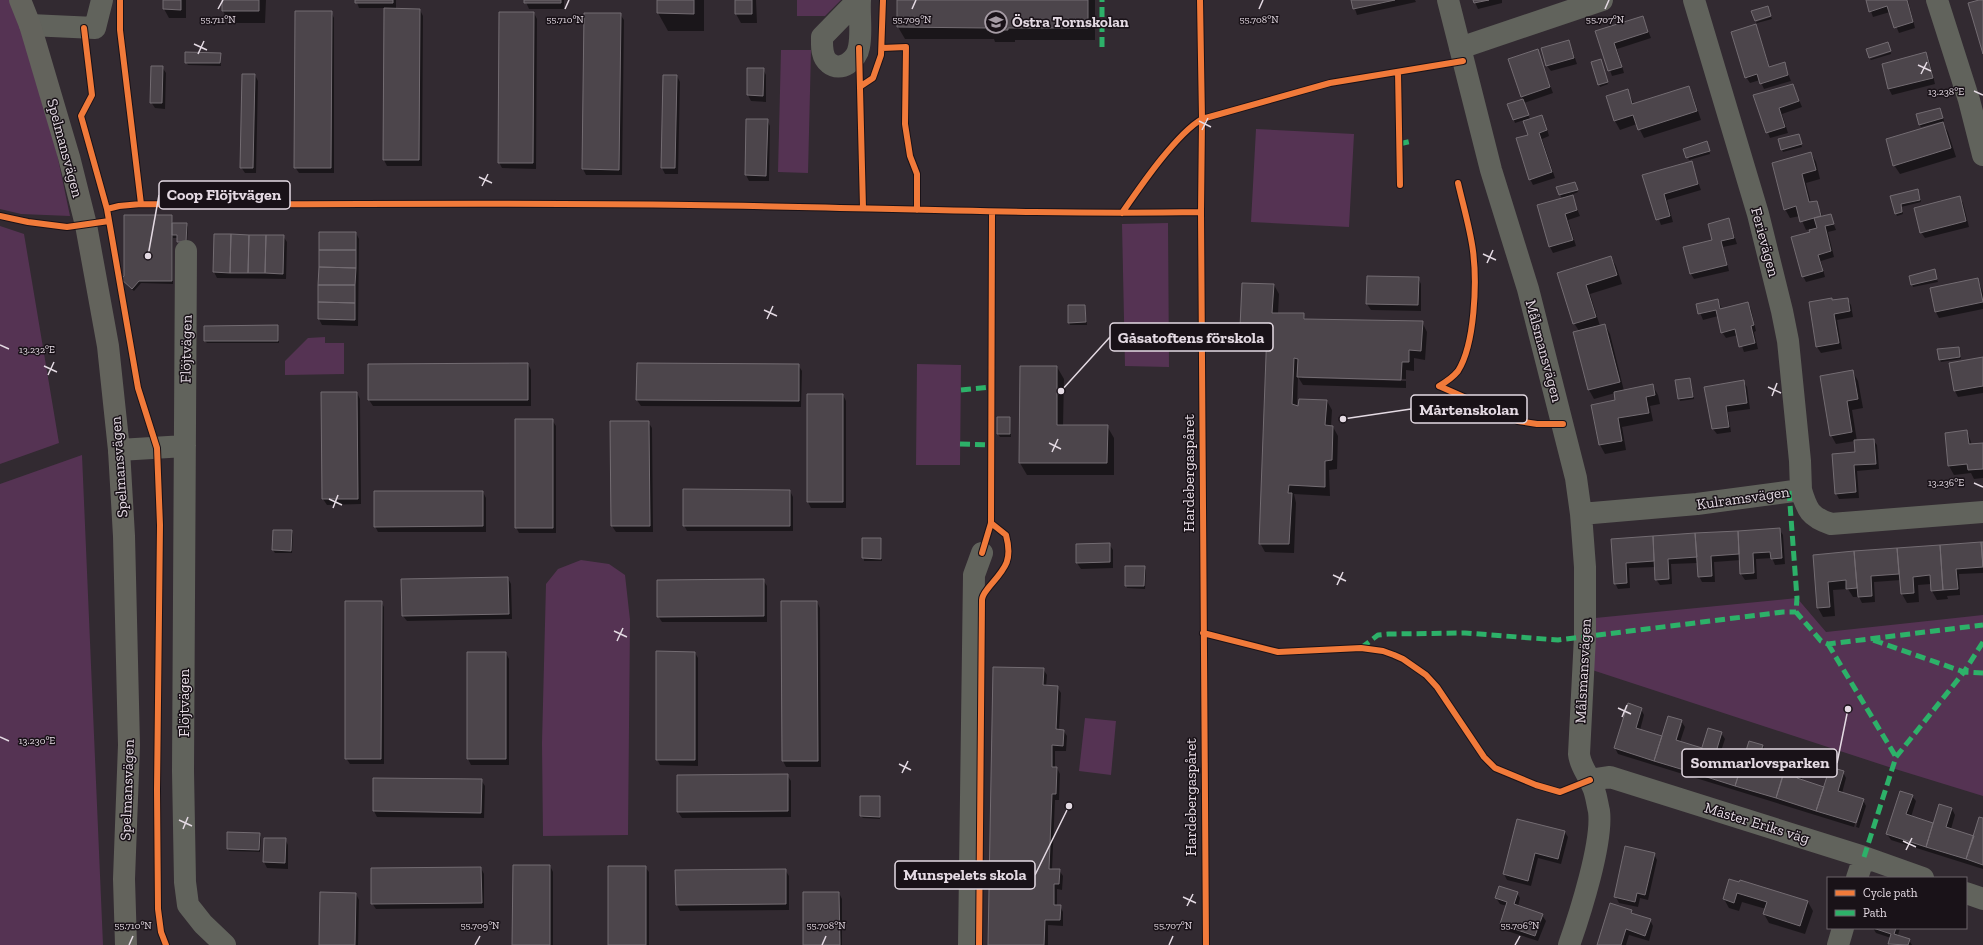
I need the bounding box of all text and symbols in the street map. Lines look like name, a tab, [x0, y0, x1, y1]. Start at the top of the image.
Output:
school or university icon: Östra Tornskolan	[983, 9, 1009, 35]
place label: Östra Tornskolan	[1012, 13, 1129, 31]
text: 55.711°N	[200, 14, 236, 26]
text: 55.710°N	[546, 14, 584, 26]
text: 55.709°N	[893, 14, 932, 26]
text: 55.708°N	[1239, 14, 1279, 26]
text: 55.707°N	[1586, 14, 1625, 26]
text: 13.238°E	[1928, 86, 1964, 98]
street label: Spelmansvägen	[43, 97, 87, 200]
callout: Coop Flöjtvägen	[159, 181, 290, 209]
text: Coop Flöjtvägen	[167, 185, 282, 204]
street label: Ferievägen	[1747, 205, 1783, 279]
street label: Målsmansvägen	[1522, 298, 1566, 404]
street label: Flöjtvägen	[176, 314, 196, 383]
callout: Gåsatoftens förskola	[1110, 323, 1273, 351]
text: Gåsatoftens förskola	[1118, 328, 1264, 347]
text: 13.232°E	[19, 344, 55, 356]
callout: Mårtenskolan	[1411, 395, 1527, 423]
text: Mårtenskolan	[1419, 400, 1519, 419]
street label: Hardebergaspåret	[1180, 414, 1198, 532]
street label: Spelmansvägen	[106, 415, 132, 518]
text: 13.236°E	[1928, 477, 1964, 489]
street label: Kulramsvägen	[1695, 483, 1791, 513]
street label: Målsmansvägen	[1571, 618, 1595, 724]
street label: Flöjtvägen	[175, 669, 193, 737]
text: 13.230°E	[19, 735, 55, 747]
street label: Hardebergaspåret	[1182, 738, 1200, 856]
street label: Spelmansvägen	[116, 739, 138, 841]
callout: Sommarlovsparken	[1682, 749, 1837, 777]
text: Sommarlovsparken	[1691, 753, 1830, 772]
street label: Mäster Eriks väg	[1702, 798, 1812, 848]
callout: Munspelets skola	[895, 861, 1035, 889]
text: Munspelets skola	[903, 865, 1027, 884]
legend	[1827, 877, 1967, 929]
text: Cycle path	[1863, 886, 1918, 900]
text: Path	[1863, 906, 1887, 920]
text: 55.710°N	[114, 920, 152, 932]
text: 55.709°N	[461, 920, 500, 932]
text: 55.708°N	[806, 920, 846, 932]
text: 55.707°N	[1154, 920, 1193, 932]
text: 55.706°N	[1501, 920, 1540, 932]

